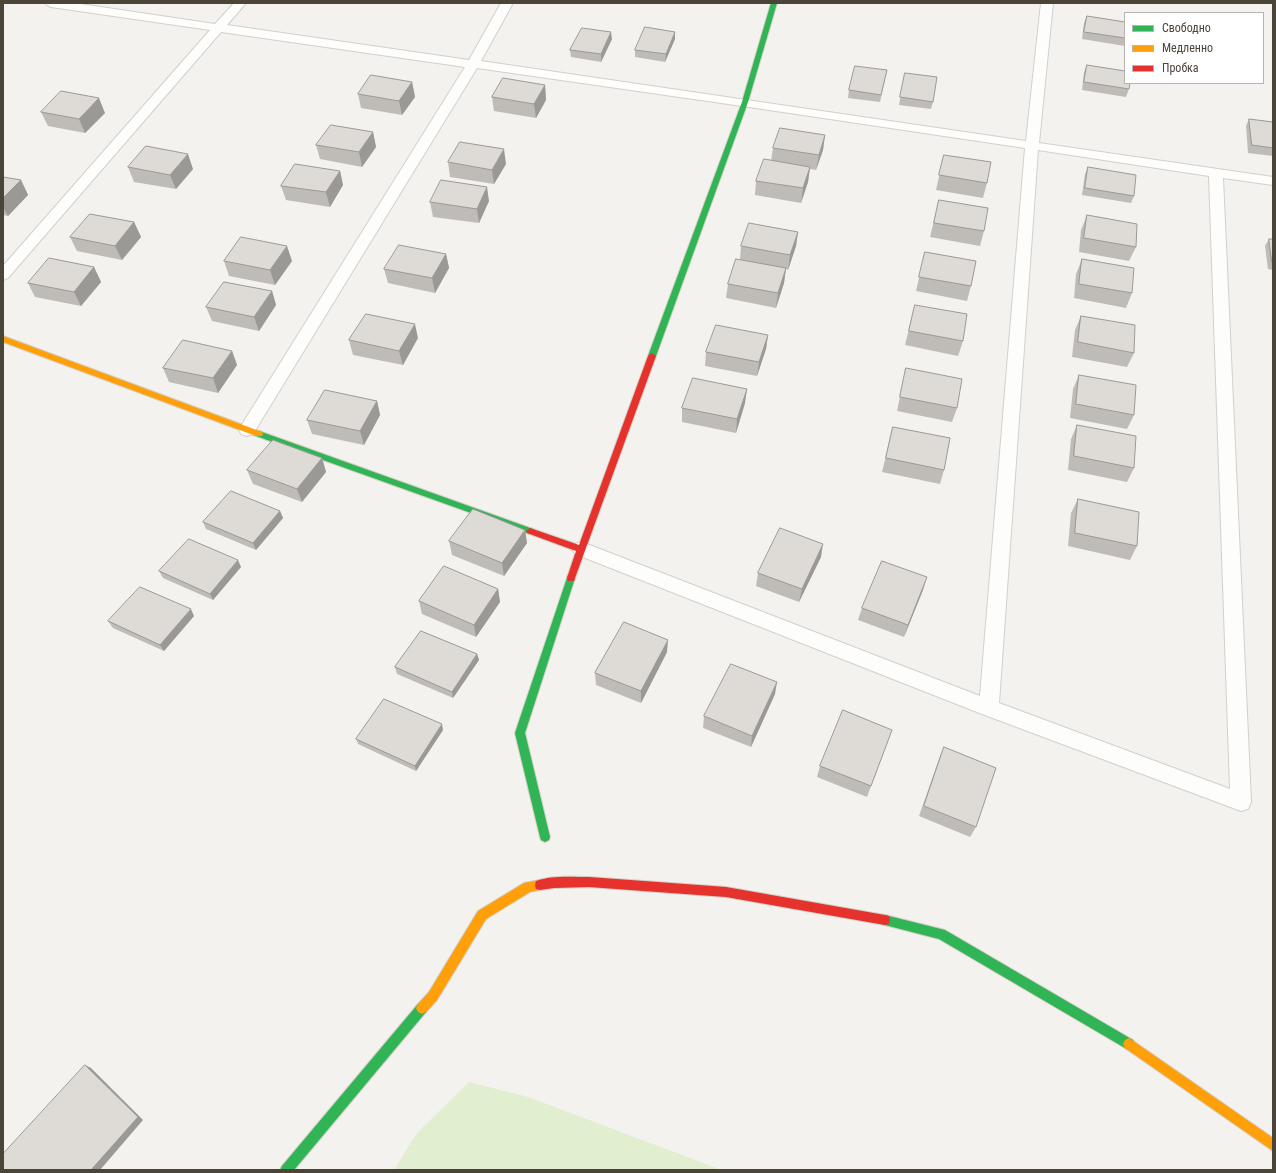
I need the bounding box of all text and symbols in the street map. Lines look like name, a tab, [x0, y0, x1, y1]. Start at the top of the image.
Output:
legend	[1124, 12, 1264, 84]
text: Свободно	[1162, 21, 1211, 35]
text: Медленно	[1162, 41, 1213, 55]
text: Пробка	[1162, 61, 1199, 75]

